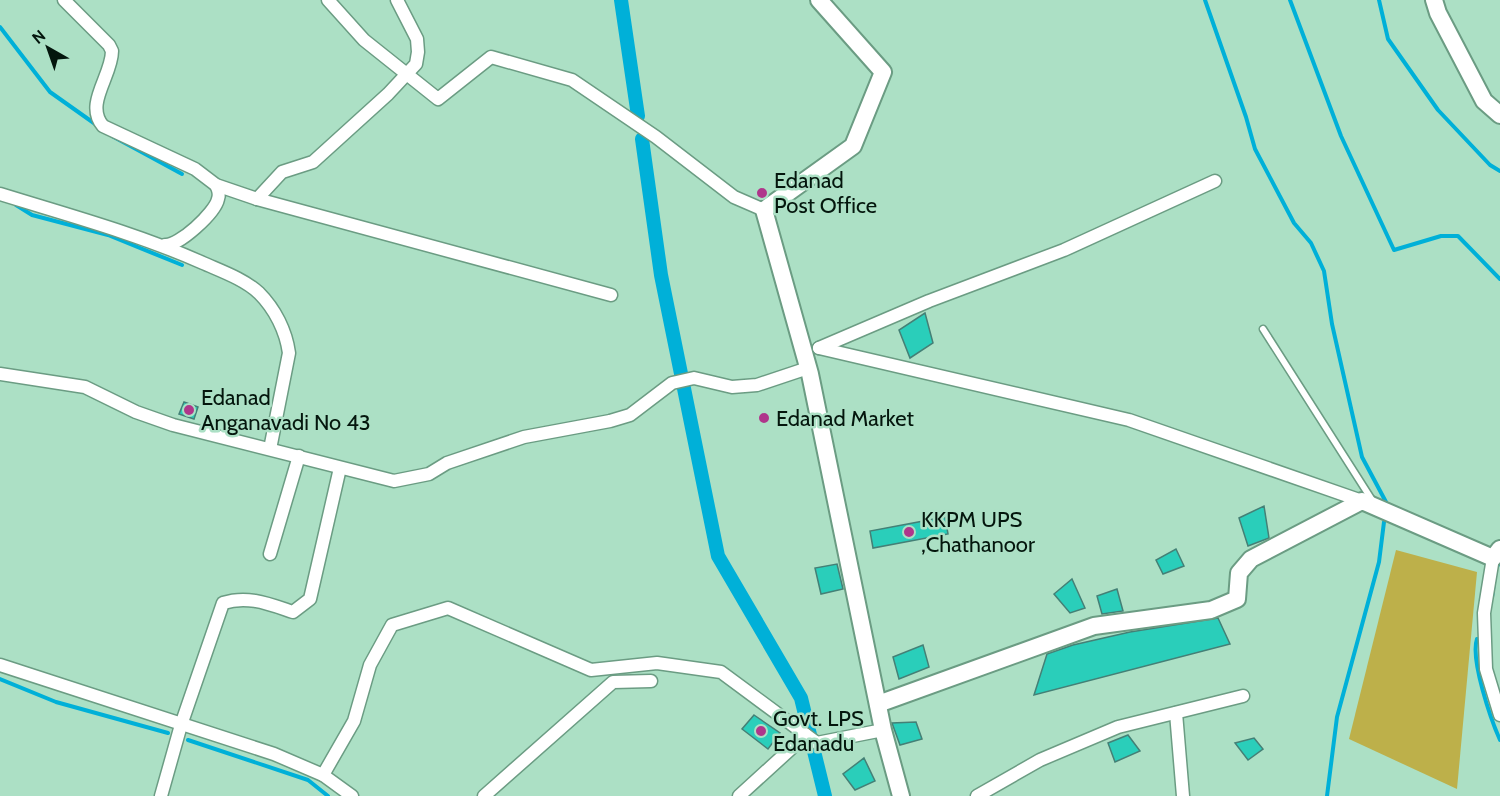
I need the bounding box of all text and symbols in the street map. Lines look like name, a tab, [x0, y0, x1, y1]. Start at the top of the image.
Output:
north arrow	[18, 18, 78, 78]
text: N	[28, 26, 49, 48]
place label: Edanad Post Office	[774, 167, 877, 219]
marker: Edanad Post Office	[755, 186, 769, 200]
place label: Edanad Anganavadi No 43	[201, 384, 371, 436]
marker: Edanad Anganavadi No 43	[182, 403, 196, 417]
place label: Edanad Market	[776, 405, 915, 432]
marker: Edanad Market	[757, 411, 771, 425]
place label: KKPM UPS ,Chathanoor	[921, 506, 1035, 558]
marker: KKPM UPS ,Chathanoor	[902, 525, 916, 539]
place label: Govt. LPS Edanadu	[773, 705, 864, 757]
marker: Govt. LPS Edanadu	[754, 724, 768, 738]

